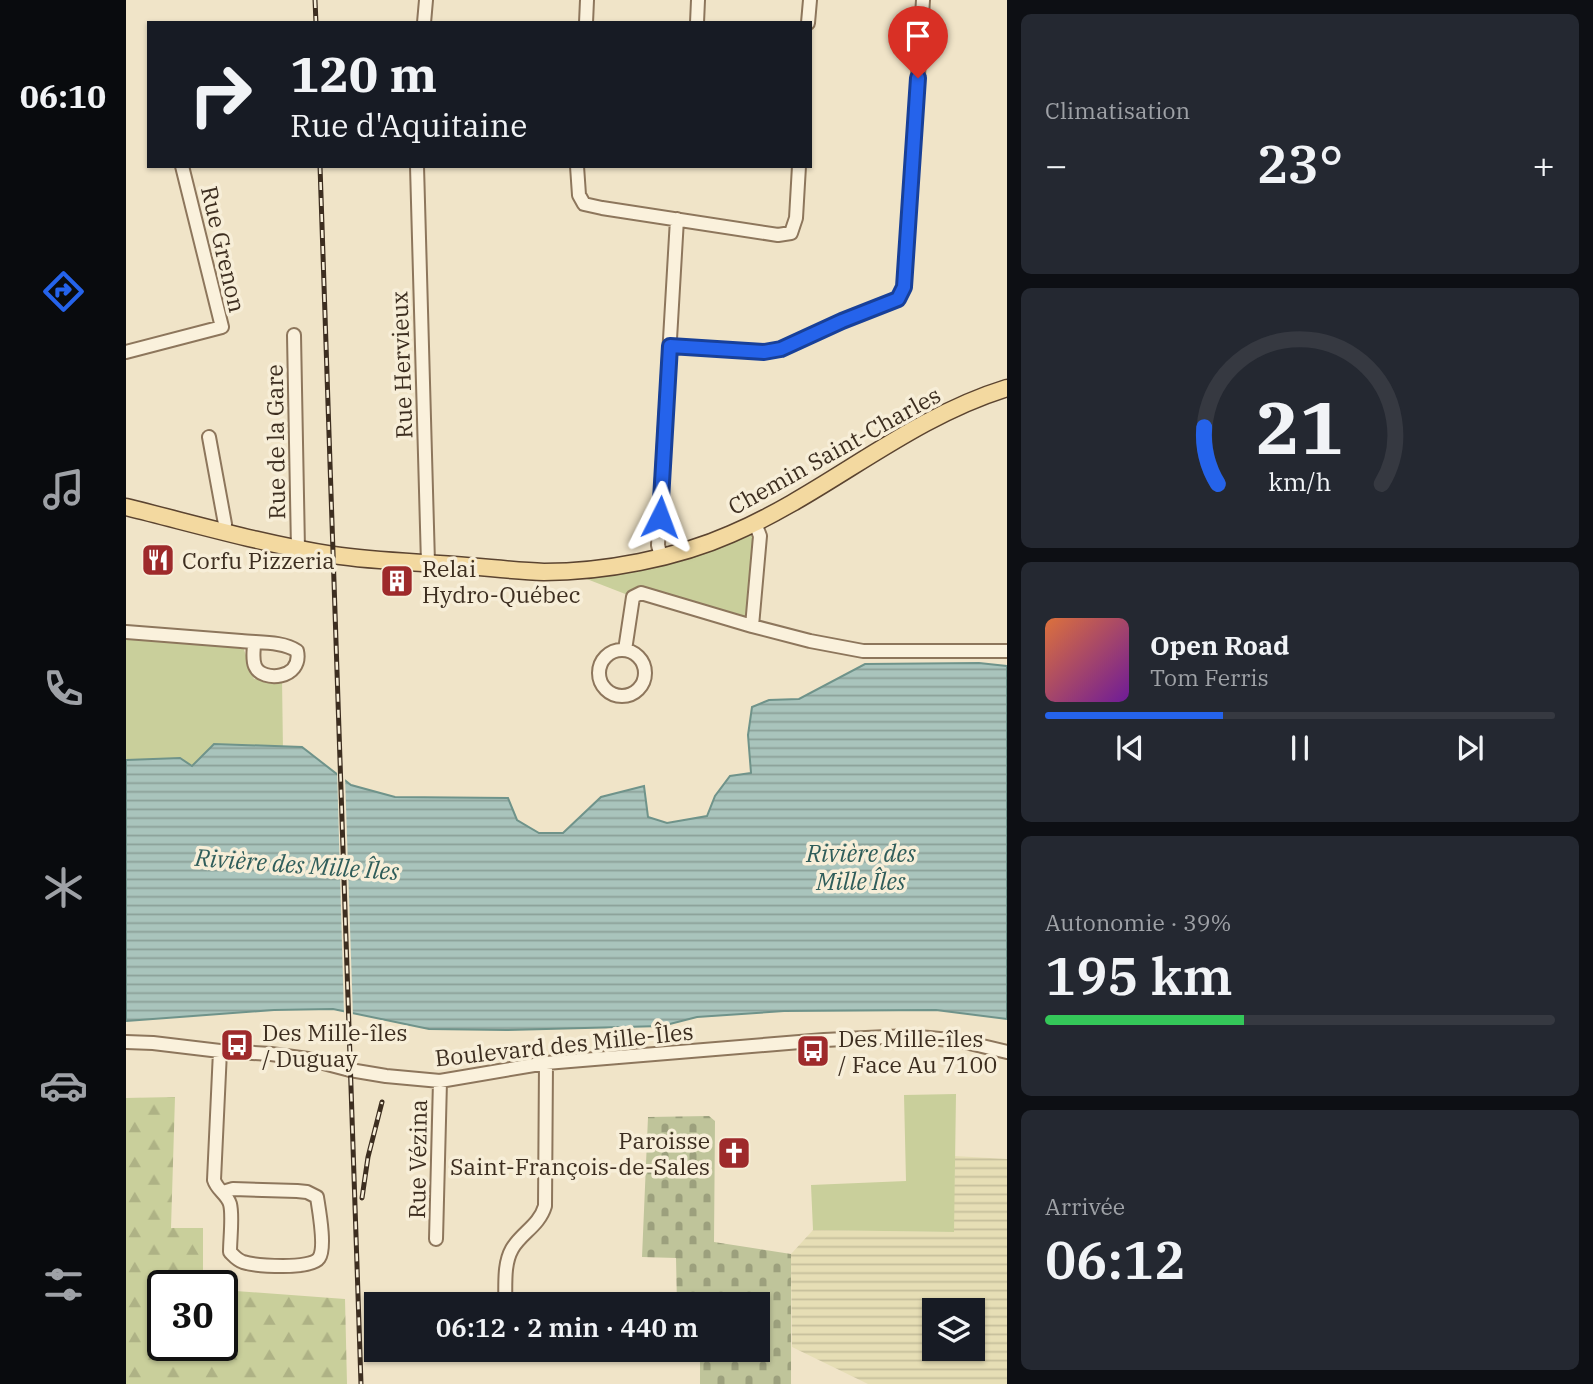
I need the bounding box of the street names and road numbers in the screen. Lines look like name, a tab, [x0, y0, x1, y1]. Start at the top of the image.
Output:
street label: Rue Grenon	[195, 183, 253, 315]
street label: Rue Hervieux	[383, 291, 419, 439]
street label: Rue de la Gare	[259, 364, 291, 520]
street label: Chemin Saint-Charles	[722, 379, 946, 521]
street label: Boulevard des Mille-Îles	[433, 1015, 695, 1073]
street label: Rue Vézina	[401, 1099, 433, 1219]

